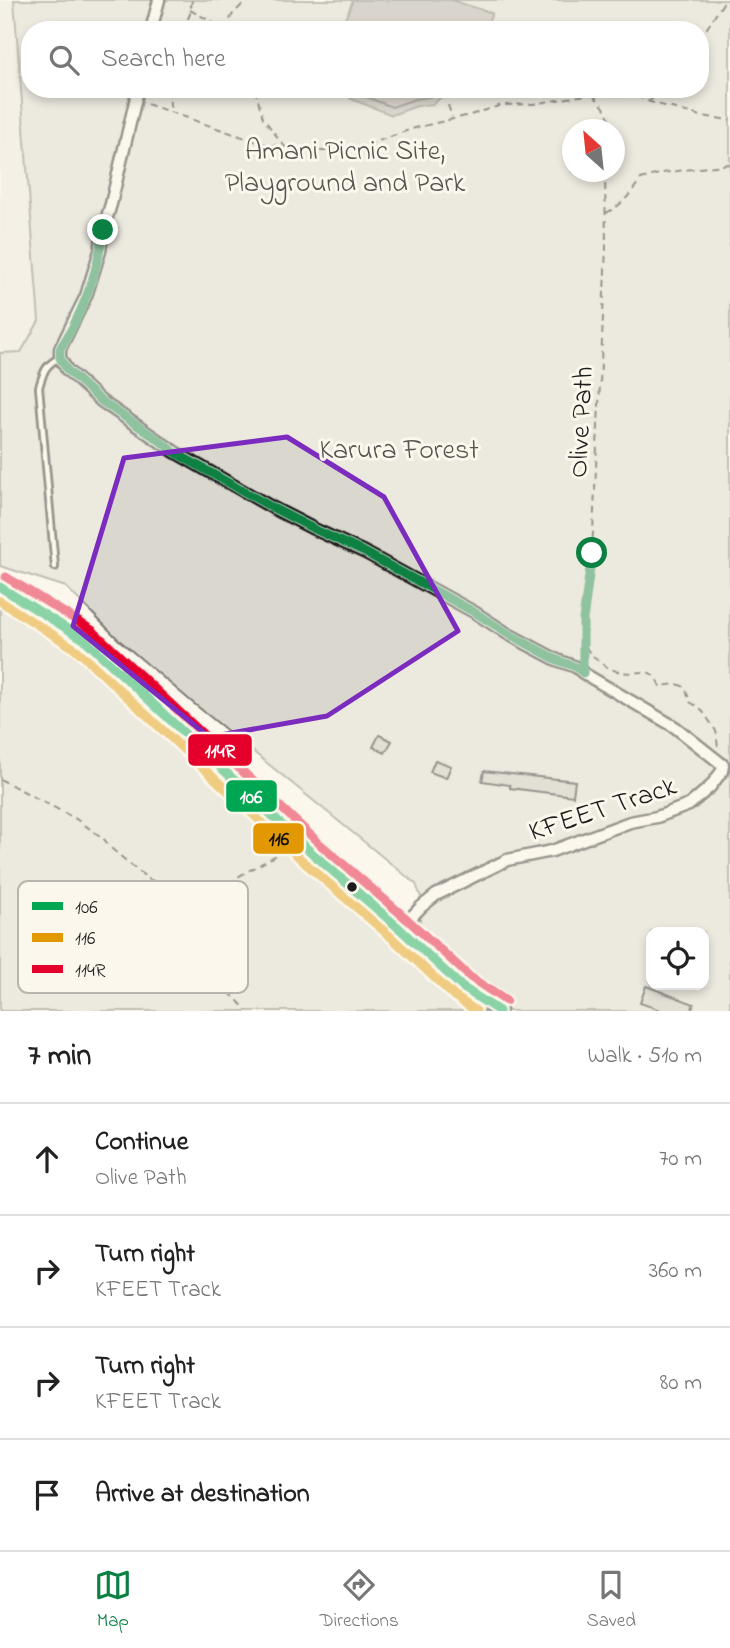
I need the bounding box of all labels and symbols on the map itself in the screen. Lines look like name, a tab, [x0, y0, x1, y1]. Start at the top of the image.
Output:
north arrow	[562, 119, 625, 182]
park label: Amani Picnic Site, Playground and Park	[225, 132, 466, 205]
route end	[87, 214, 118, 245]
street label: Olive Path	[559, 365, 606, 479]
park label: Karura Forest	[319, 431, 479, 472]
route start	[576, 537, 607, 568]
line badge: 114R	[187, 733, 253, 767]
text: 114R	[205, 739, 236, 766]
street label: KFEET Track	[524, 767, 683, 854]
line badge: 106	[225, 779, 278, 813]
text: 106	[240, 785, 263, 812]
line badge: 116	[252, 822, 305, 855]
text: 116	[269, 827, 290, 854]
unlabelled marker	[345, 880, 359, 894]
legend	[18, 881, 248, 993]
text: 106	[75, 895, 98, 922]
text: 116	[75, 926, 95, 953]
text: 114R	[75, 958, 106, 985]

